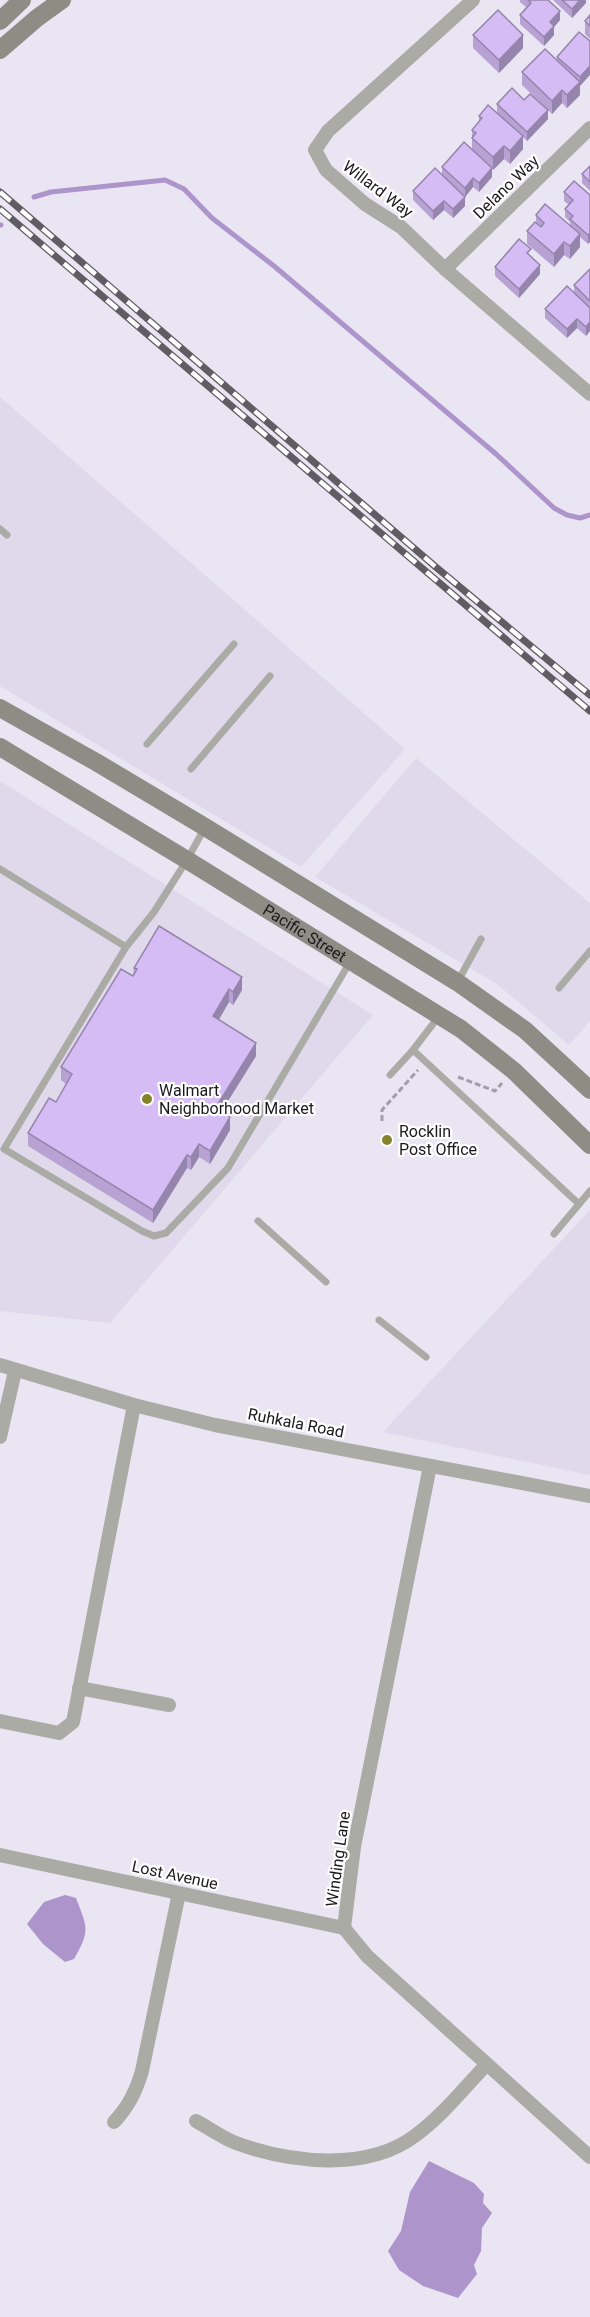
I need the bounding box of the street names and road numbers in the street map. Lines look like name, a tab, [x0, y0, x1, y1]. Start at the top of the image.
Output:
street label: Delano Way	[469, 151, 543, 223]
street label: Willard Way	[339, 156, 417, 222]
street label: Pacific Street	[260, 900, 350, 966]
street label: Ruhkala Road	[246, 1404, 346, 1442]
street label: Winding Lane	[322, 1810, 354, 1908]
street label: Lost Avenue	[130, 1857, 220, 1893]

